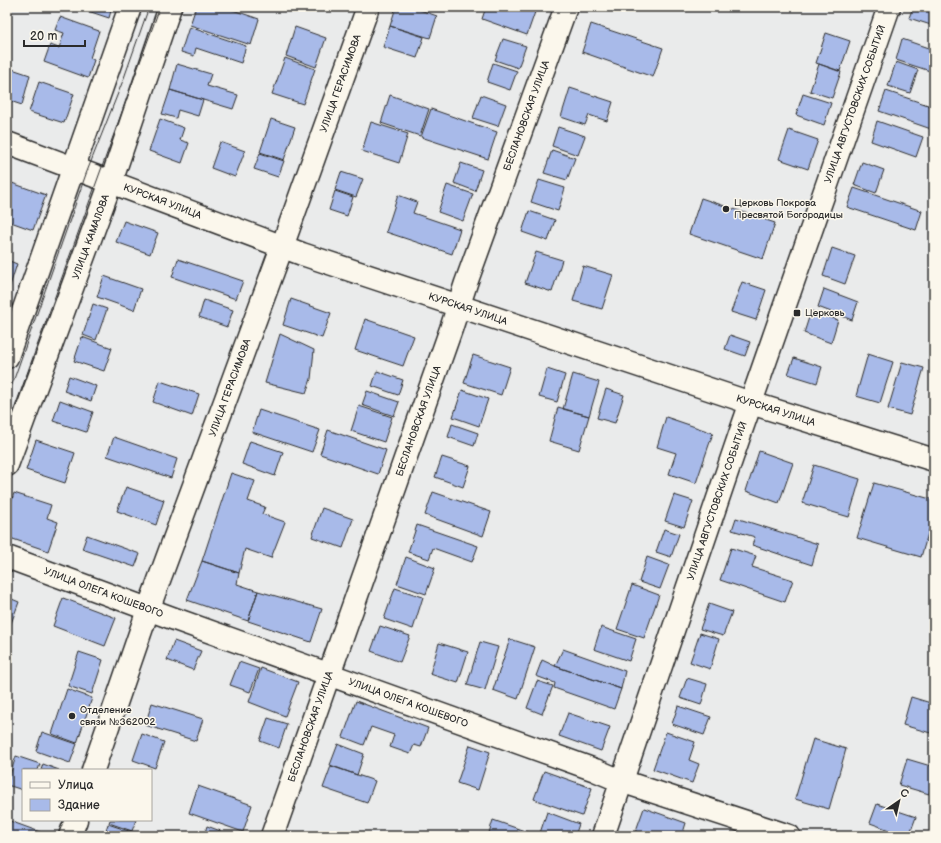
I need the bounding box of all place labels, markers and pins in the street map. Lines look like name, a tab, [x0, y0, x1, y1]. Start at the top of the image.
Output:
place label: Церковь Покрова Пресвятой Богородицы	[734, 197, 843, 221]
marker: Церковь Покрова Пресвятой Богородицы	[721, 204, 731, 214]
place label: Церковь	[805, 307, 844, 319]
marker: Церковь	[792, 308, 802, 318]
place label: Отделение связи №362002	[80, 704, 155, 728]
marker: Отделение связи №362002	[67, 711, 77, 721]

